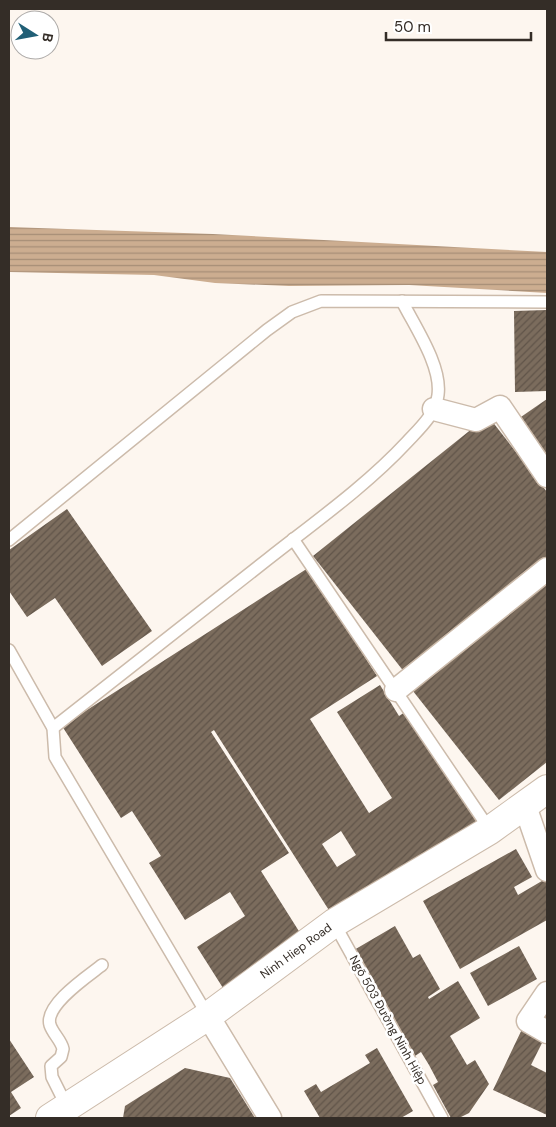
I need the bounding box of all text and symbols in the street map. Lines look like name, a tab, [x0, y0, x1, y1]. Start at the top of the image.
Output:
north arrow	[10, 10, 60, 60]
scale bar	[386, 10, 531, 42]
text: 50 m	[394, 17, 431, 37]
text: B	[38, 31, 57, 44]
street label: Ninh Hiep Road	[257, 920, 335, 982]
street label: Ngõ 503 Đường Ninh Hiệp	[346, 953, 430, 1087]

